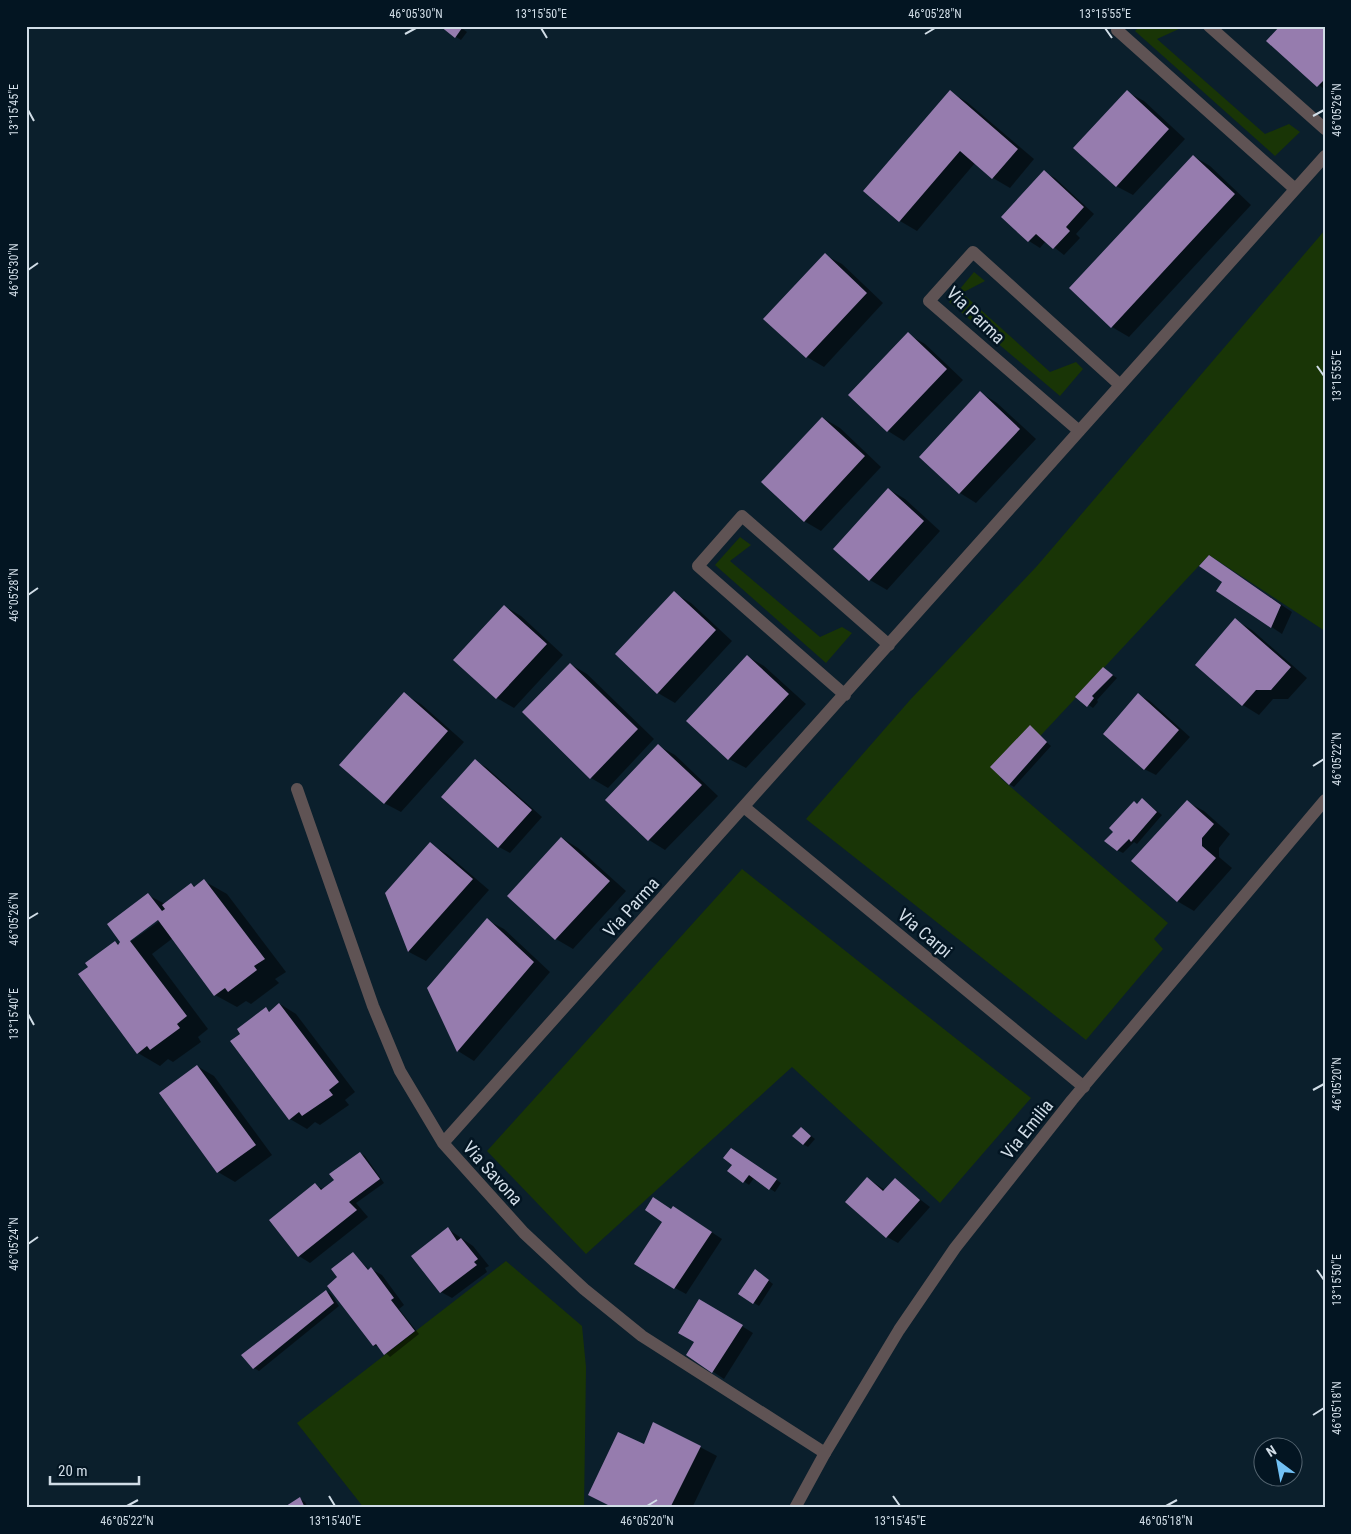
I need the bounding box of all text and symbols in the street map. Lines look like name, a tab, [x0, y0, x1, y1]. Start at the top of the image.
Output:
text: 46°05'30"N	[389, 7, 443, 21]
text: 13°15'50"E	[515, 7, 567, 21]
text: 46°05'28"N	[908, 7, 962, 21]
text: 13°15'55"E	[1079, 7, 1131, 21]
text: 46°05'26"N	[1330, 83, 1344, 137]
text: 13°15'45"E	[7, 84, 21, 136]
text: 46°05'30"N	[7, 243, 21, 297]
street label: Via Parma	[942, 282, 1010, 348]
text: 13°15'55"E	[1330, 350, 1344, 402]
text: 46°05'28"N	[7, 568, 21, 622]
text: 46°05'22"N	[1330, 732, 1344, 786]
street label: Via Parma	[599, 873, 663, 941]
text: 46°05'26"N	[7, 892, 21, 946]
street label: Via Carpi	[894, 904, 956, 962]
text: 13°15'40"E	[7, 988, 21, 1040]
text: 46°05'20"N	[1330, 1057, 1344, 1111]
street label: Via Emilia	[997, 1095, 1057, 1163]
street label: Via Savona	[459, 1137, 527, 1209]
text: 46°05'24"N	[7, 1217, 21, 1271]
text: 13°15'50"E	[1330, 1254, 1344, 1306]
text: 46°05'18"N	[1330, 1381, 1344, 1435]
north arrow	[1254, 1436, 1304, 1486]
text: N	[1263, 1442, 1279, 1460]
scale bar	[50, 1454, 139, 1486]
text: 20 m	[58, 1462, 88, 1480]
text: 46°05'22"N	[100, 1514, 154, 1528]
text: 13°15'40"E	[309, 1514, 361, 1528]
text: 46°05'20"N	[620, 1514, 674, 1528]
text: 13°15'45"E	[874, 1514, 926, 1528]
text: 46°05'18"N	[1139, 1514, 1193, 1528]

